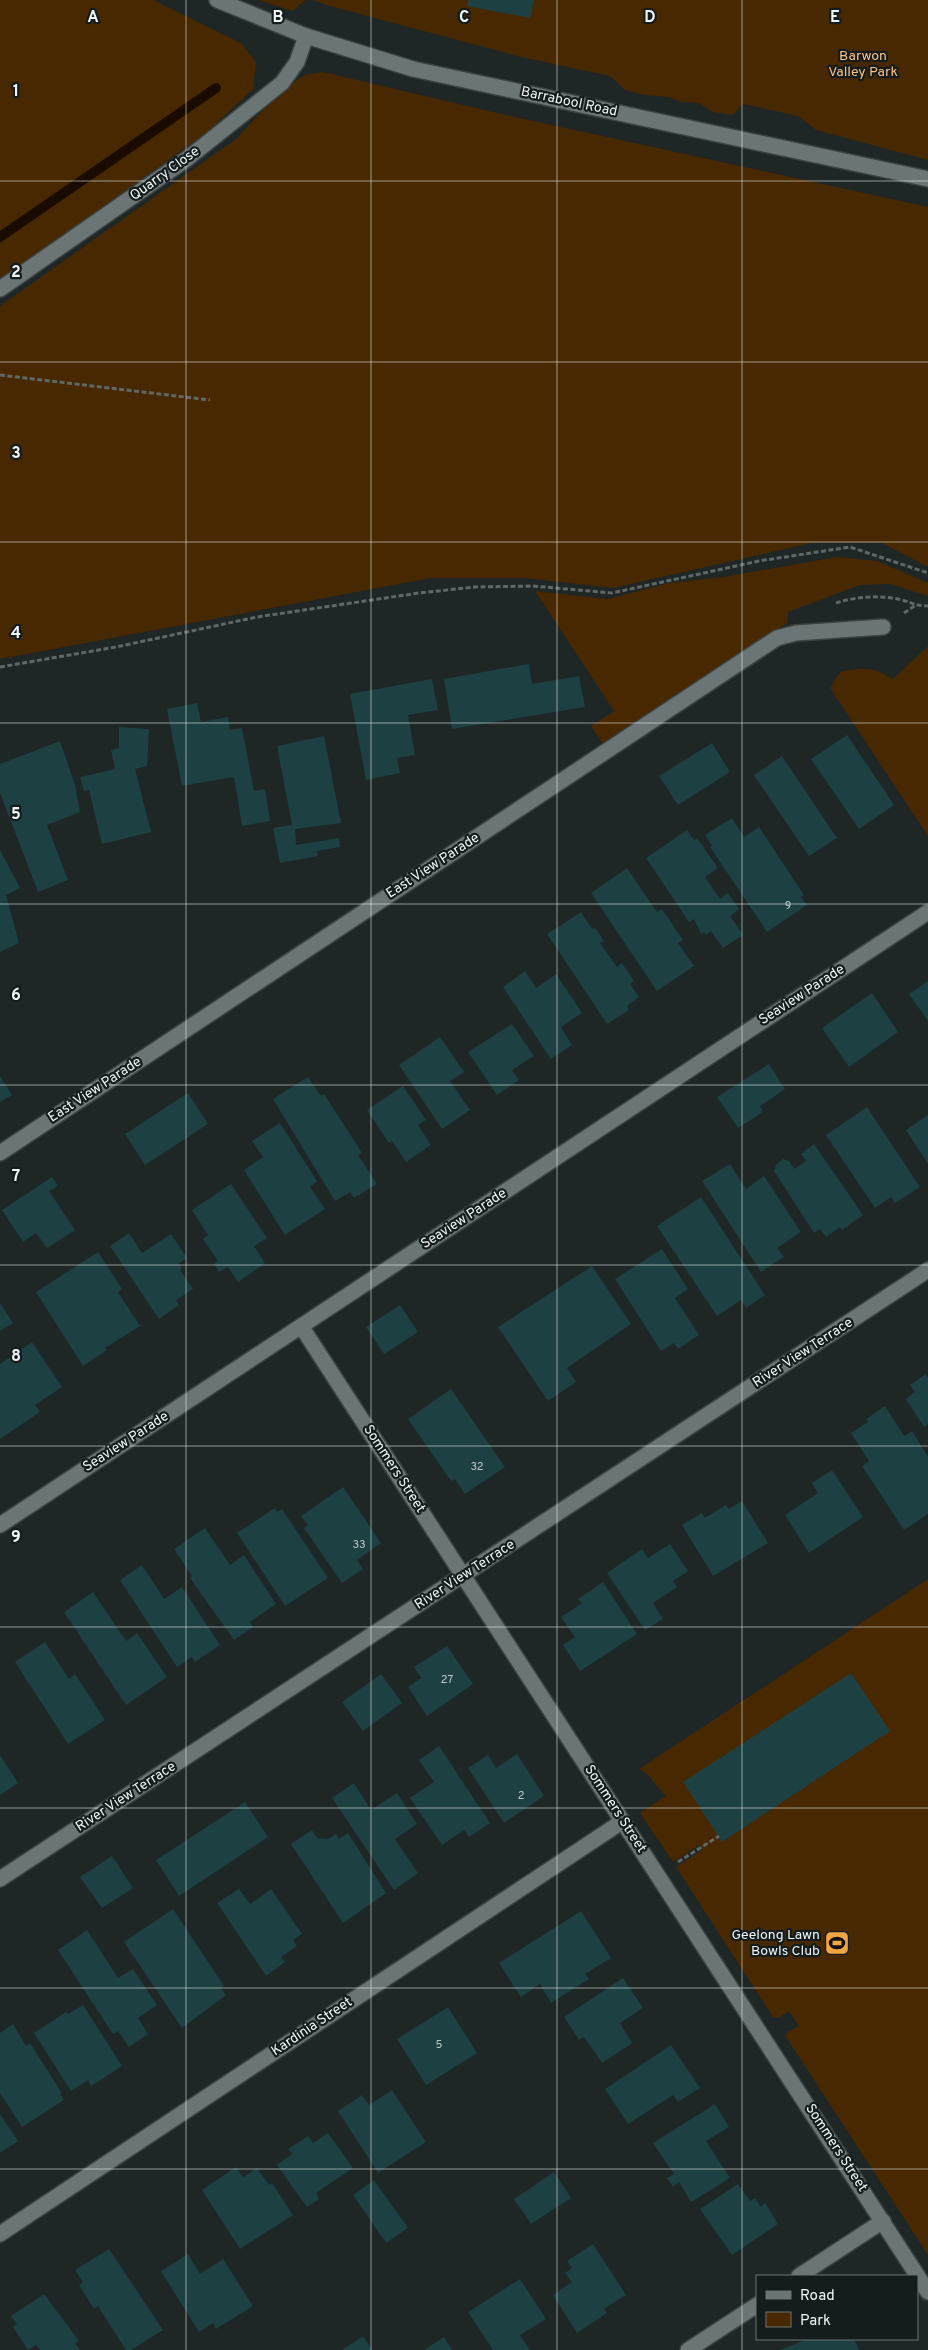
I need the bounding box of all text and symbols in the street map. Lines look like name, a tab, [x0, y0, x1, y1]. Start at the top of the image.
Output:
text: A	[87, 8, 99, 28]
text: B	[272, 8, 284, 28]
text: C	[459, 8, 469, 28]
text: D	[644, 8, 656, 28]
text: E	[830, 8, 840, 28]
park label: Barwon Valley Park	[828, 48, 898, 81]
text: 1	[13, 82, 19, 102]
street label: Barrabool Road	[519, 83, 619, 121]
street label: Quarry Close	[127, 143, 203, 205]
text: 2	[11, 263, 21, 283]
text: 3	[11, 444, 21, 464]
text: 4	[11, 624, 21, 644]
text: 5	[11, 805, 21, 825]
street label: East View Parade	[383, 830, 483, 902]
house number: 9	[785, 899, 791, 913]
street label: Seaview Parade	[756, 961, 848, 1029]
text: 6	[11, 986, 21, 1006]
street label: East View Parade	[45, 1054, 145, 1126]
text: 7	[12, 1167, 20, 1187]
street label: Seaview Parade	[418, 1185, 510, 1253]
street label: River View Terrace	[750, 1314, 856, 1392]
text: 8	[11, 1347, 21, 1367]
street label: Seaview Parade	[80, 1408, 172, 1476]
street label: Sommers Street	[359, 1422, 429, 1516]
house number: 32	[470, 1460, 484, 1474]
text: 9	[11, 1528, 21, 1548]
street label: River View Terrace	[412, 1536, 518, 1614]
house number: 33	[352, 1538, 366, 1552]
house number: 27	[441, 1673, 453, 1687]
street label: River View Terrace	[73, 1758, 179, 1836]
street label: Sommers Street	[580, 1762, 650, 1856]
house number: 2	[518, 1789, 524, 1803]
place label: Geelong Lawn Bowls Club	[731, 1927, 820, 1960]
sports icon: Geelong Lawn Bowls Club	[824, 1930, 850, 1956]
street label: Kardinia Street	[268, 1994, 356, 2060]
house number: 5	[436, 2038, 443, 2052]
street label: Sommers Street	[801, 2101, 871, 2195]
legend	[756, 2275, 918, 2340]
text: Road	[800, 2287, 835, 2306]
text: Park	[800, 2312, 831, 2331]

